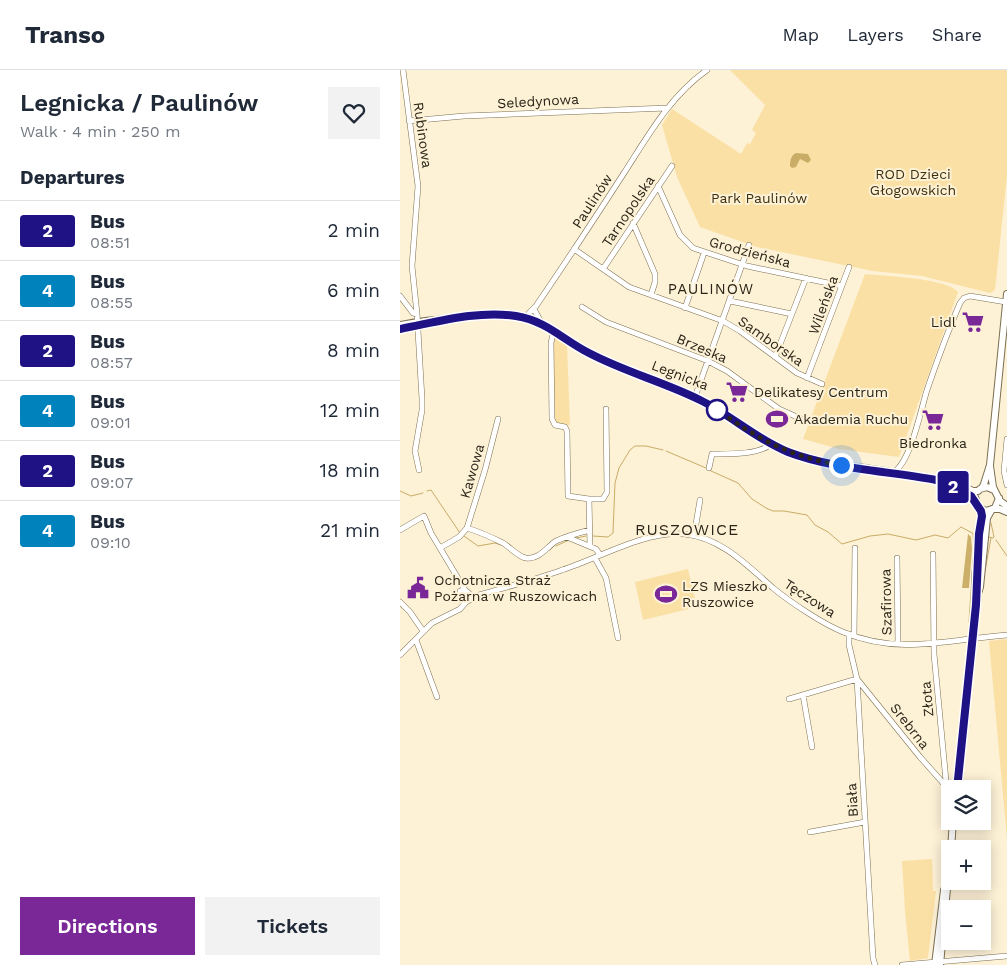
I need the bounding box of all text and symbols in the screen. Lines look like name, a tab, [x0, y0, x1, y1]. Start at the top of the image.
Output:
text: Transo	[25, 21, 105, 49]
text: Map	[782, 24, 819, 45]
text: Layers	[847, 24, 904, 45]
text: Share	[932, 24, 982, 45]
button: heart	[328, 87, 380, 139]
text: Legnicka / Paulinów	[20, 89, 258, 117]
street label: Seledynowa	[497, 91, 579, 111]
street label: Rubinowa	[410, 101, 436, 169]
text: Walk · 4 min · 250 m	[20, 122, 180, 141]
text: Departures	[20, 166, 125, 189]
park label: ROD Dzieci Głogowskich	[870, 166, 956, 198]
street label: Paulinów	[569, 171, 616, 231]
street label: Tarnopolska	[598, 172, 658, 250]
park label: Park Paulinów	[711, 190, 807, 206]
text: Bus	[90, 210, 125, 233]
text: 2 min	[328, 219, 380, 242]
text: 2	[42, 220, 53, 241]
text: 08:51	[90, 233, 130, 252]
street label: Grodzieńska	[707, 233, 793, 271]
text: Bus	[90, 270, 125, 293]
street label: Wileńska	[805, 273, 841, 337]
text: 6 min	[327, 279, 380, 302]
district label: PAULINÓW	[668, 279, 754, 298]
text: 4	[42, 280, 53, 301]
text: 08:55	[90, 293, 133, 312]
supermarket icon: Lidl	[960, 309, 986, 335]
street label: Samborska	[735, 313, 807, 369]
place label: Lidl	[931, 314, 957, 330]
text: Bus	[90, 330, 125, 353]
street label: Brzeska	[674, 330, 730, 366]
text: 8 min	[327, 339, 380, 362]
text: 2	[42, 340, 53, 361]
text: 08:57	[90, 353, 133, 372]
street label: Legnicka	[649, 357, 711, 393]
supermarket icon: Delikatesy Centrum	[724, 379, 750, 405]
place label: Delikatesy Centrum	[754, 384, 888, 400]
text: Bus	[90, 390, 125, 413]
text: 12 min	[320, 399, 380, 422]
unlabelled marker	[706, 399, 728, 421]
text: 4	[42, 400, 53, 421]
sports icon: Akademia Ruchu	[764, 406, 790, 432]
supermarket icon: Biedronka	[920, 407, 946, 433]
place label: Akademia Ruchu	[794, 411, 908, 427]
text: 09:01	[90, 413, 131, 432]
place label: Biedronka	[899, 435, 967, 451]
street label: Kawowa	[457, 442, 487, 500]
text: Bus	[90, 450, 125, 473]
your location	[829, 453, 854, 478]
text: 18 min	[319, 459, 380, 482]
text: 2	[42, 460, 53, 481]
line badge: 2	[937, 471, 969, 503]
text: 09:07	[90, 473, 133, 492]
text: 2	[948, 476, 958, 497]
text: Bus	[90, 510, 125, 533]
text: 21 min	[320, 519, 380, 542]
text: 4	[42, 520, 53, 541]
district label: RUSZOWICE	[635, 520, 739, 539]
text: 09:10	[90, 533, 131, 552]
street label: Szafirowa	[877, 568, 895, 635]
place label: Ochotnicza Straż Pożarna w Ruszowicach	[434, 572, 597, 604]
public building icon: Ochotnicza Straż Pożarna w Ruszowicach	[405, 575, 431, 601]
street label: Tęczowa	[781, 576, 839, 621]
place label: LZS Mieszko Ruszowice	[682, 578, 768, 610]
sports icon: LZS Mieszko Ruszowice	[653, 581, 679, 607]
street label: Złota	[917, 681, 937, 717]
street label: Srebrna	[887, 700, 933, 752]
map controls	[941, 780, 991, 950]
button: layers	[941, 780, 991, 830]
street label: Biała	[843, 783, 861, 817]
button: +	[941, 840, 991, 890]
button: Directions	[20, 897, 195, 955]
button: Tickets	[205, 897, 380, 955]
button: −	[941, 900, 991, 950]

